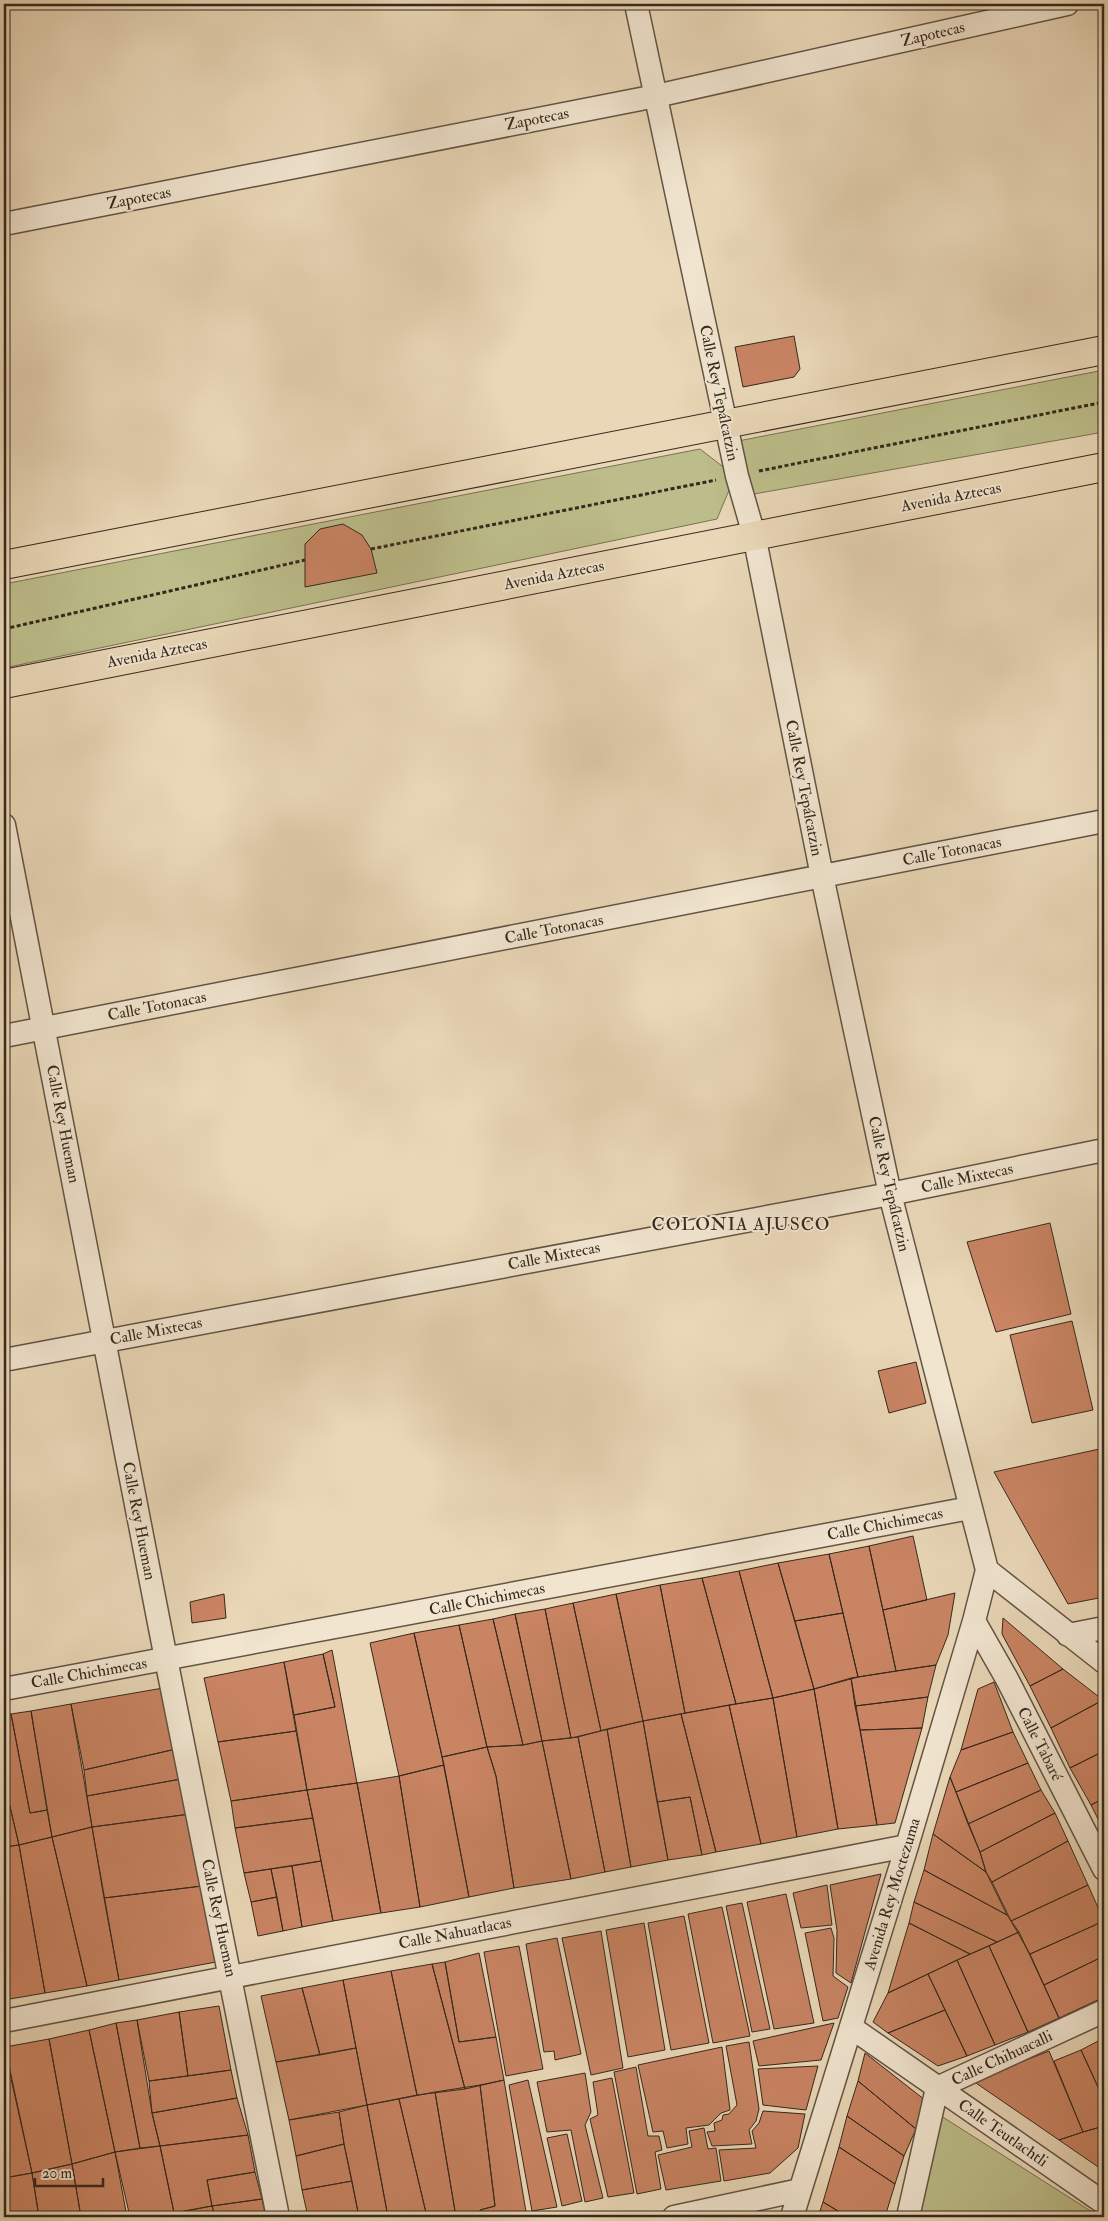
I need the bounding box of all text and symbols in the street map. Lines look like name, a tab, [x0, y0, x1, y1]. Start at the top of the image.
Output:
street label: Zapotecas	[899, 17, 967, 52]
street label: Zapotecas	[503, 103, 571, 136]
street label: Zapotecas	[105, 182, 173, 215]
street label: Calle Rey Tepálcatzin	[694, 323, 743, 463]
street label: Avenida Aztecas	[898, 477, 1003, 517]
street label: Avenida Aztecas	[501, 555, 606, 595]
street label: Avenida Aztecas	[104, 633, 209, 673]
street label: Calle Rey Tepálcatzin	[780, 718, 827, 858]
street label: Calle Totonacas	[901, 832, 1003, 870]
street label: Calle Totonacas	[503, 910, 605, 948]
street label: Calle Totonacas	[106, 987, 208, 1025]
street label: Calle Rey Hueman	[42, 1063, 84, 1185]
street label: Calle Rey Tepálcatzin	[863, 1114, 914, 1254]
street label: Calle Mixtecas	[919, 1158, 1015, 1198]
district label: COLONIA AJUSCO	[651, 1213, 831, 1236]
street label: Calle Mixtecas	[506, 1237, 602, 1275]
street label: Calle Mixtecas	[108, 1312, 204, 1350]
street label: Calle Rey Hueman	[118, 1460, 160, 1582]
street label: Calle Chichimecas	[825, 1503, 945, 1545]
street label: Calle Chichimecas	[427, 1578, 547, 1620]
street label: Calle Chichimecas	[29, 1653, 149, 1693]
street label: Calle Tabaré	[1013, 1704, 1067, 1785]
street label: Avenida Rey Moctezuma	[859, 1815, 925, 1973]
street label: Calle Rey Hueman	[197, 1857, 241, 1979]
street label: Calle Nahuatlacas	[397, 1912, 513, 1954]
street label: Calle Chihuacalli	[948, 2026, 1056, 2090]
street label: Calle Teutlachtli	[954, 2095, 1052, 2171]
scale bar	[35, 2156, 102, 2188]
text: 20 m	[42, 2164, 72, 2183]

